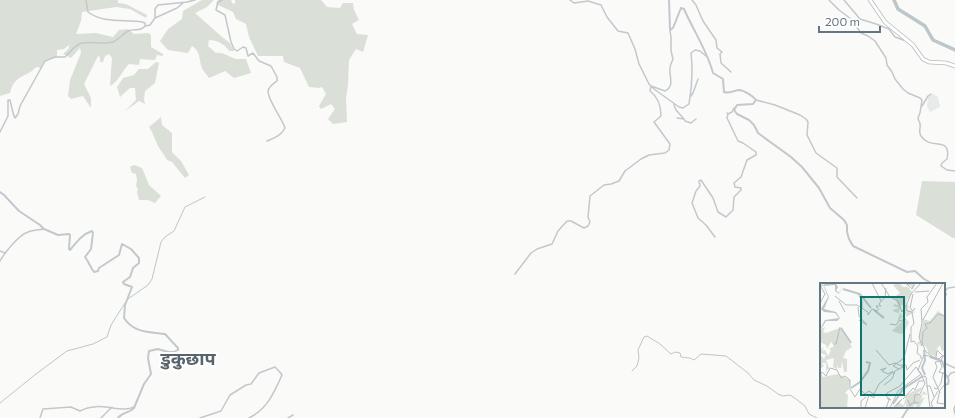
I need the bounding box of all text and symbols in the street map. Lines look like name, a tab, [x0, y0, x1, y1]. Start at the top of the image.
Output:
scale bar	[819, 8, 880, 34]
text: 200 m	[825, 14, 860, 28]
inset map	[820, 283, 945, 408]
district label: डुकुछाप	[159, 347, 217, 370]

